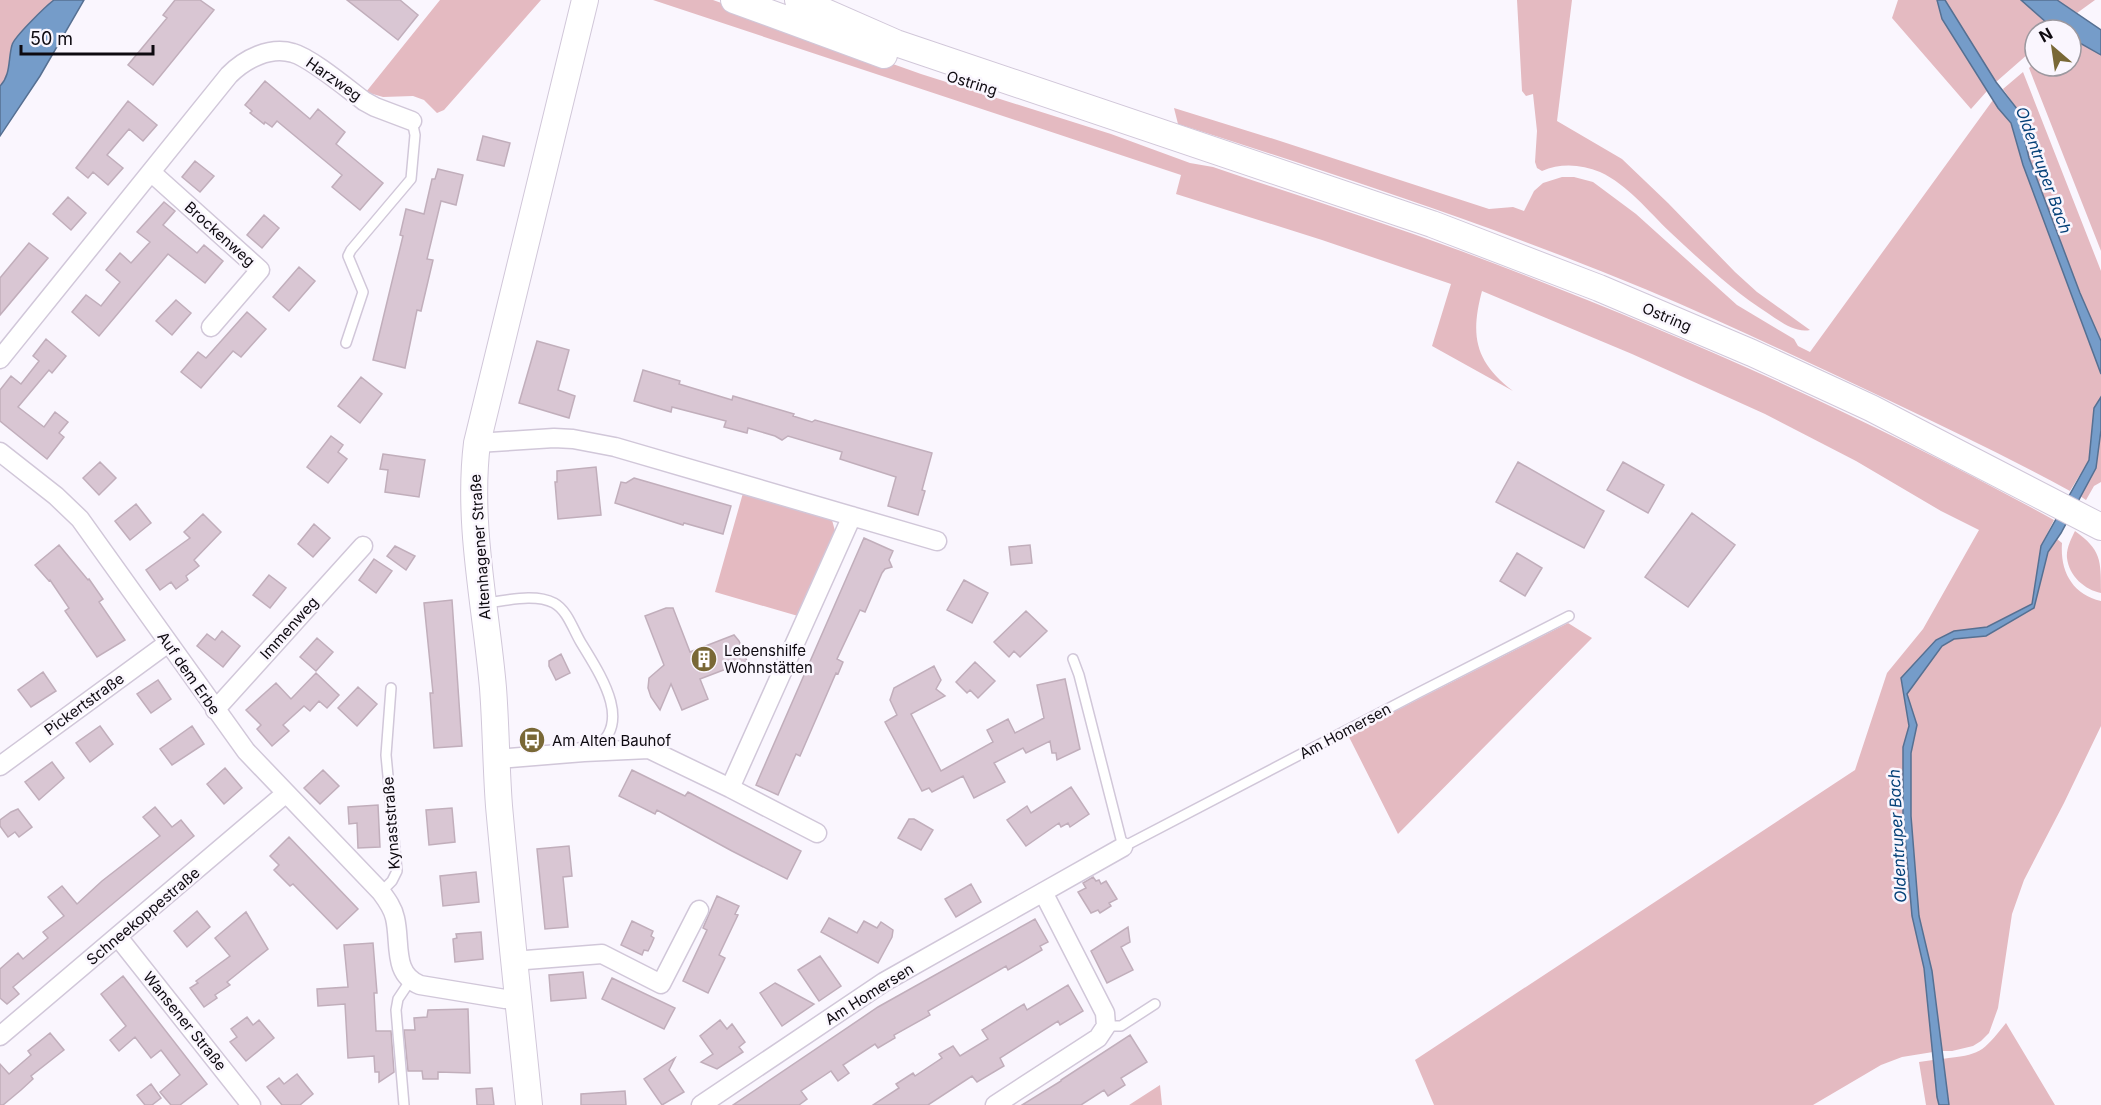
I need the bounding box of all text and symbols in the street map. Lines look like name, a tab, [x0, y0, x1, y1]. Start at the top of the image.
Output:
scale bar	[21, 18, 153, 56]
north arrow	[2023, 18, 2083, 78]
text: N	[2036, 23, 2056, 47]
text: 50 m	[30, 28, 73, 49]
street label: Harzweg	[303, 53, 365, 105]
street label: Ostring	[944, 66, 1000, 100]
water label: Oldentruper Bach	[2012, 104, 2076, 236]
street label: Brockenweg	[181, 197, 259, 271]
street label: Ostring	[1639, 298, 1695, 336]
street label: Altenhagener Straße	[465, 474, 495, 620]
street label: Immenweg	[256, 593, 322, 663]
street label: Auf dem Erbe	[153, 628, 225, 718]
place label: Lebenshilfe Wohnstätten	[724, 641, 813, 677]
building icon: Lebenshilfe Wohnstätten	[689, 644, 719, 674]
street label: Pickertstraße	[40, 669, 128, 739]
street label: Am Homersen	[1296, 699, 1394, 763]
bus stop icon: Am Alten Bauhof	[517, 725, 547, 755]
place label: Am Alten Bauhof	[552, 731, 671, 750]
water label: Oldentruper Bach	[1884, 769, 1910, 903]
street label: Kynaststraße	[378, 776, 404, 870]
street label: Schneekoppestraße	[82, 863, 204, 969]
street label: Am Homersen	[821, 959, 917, 1029]
street label: Wansener Straße	[139, 968, 231, 1074]

